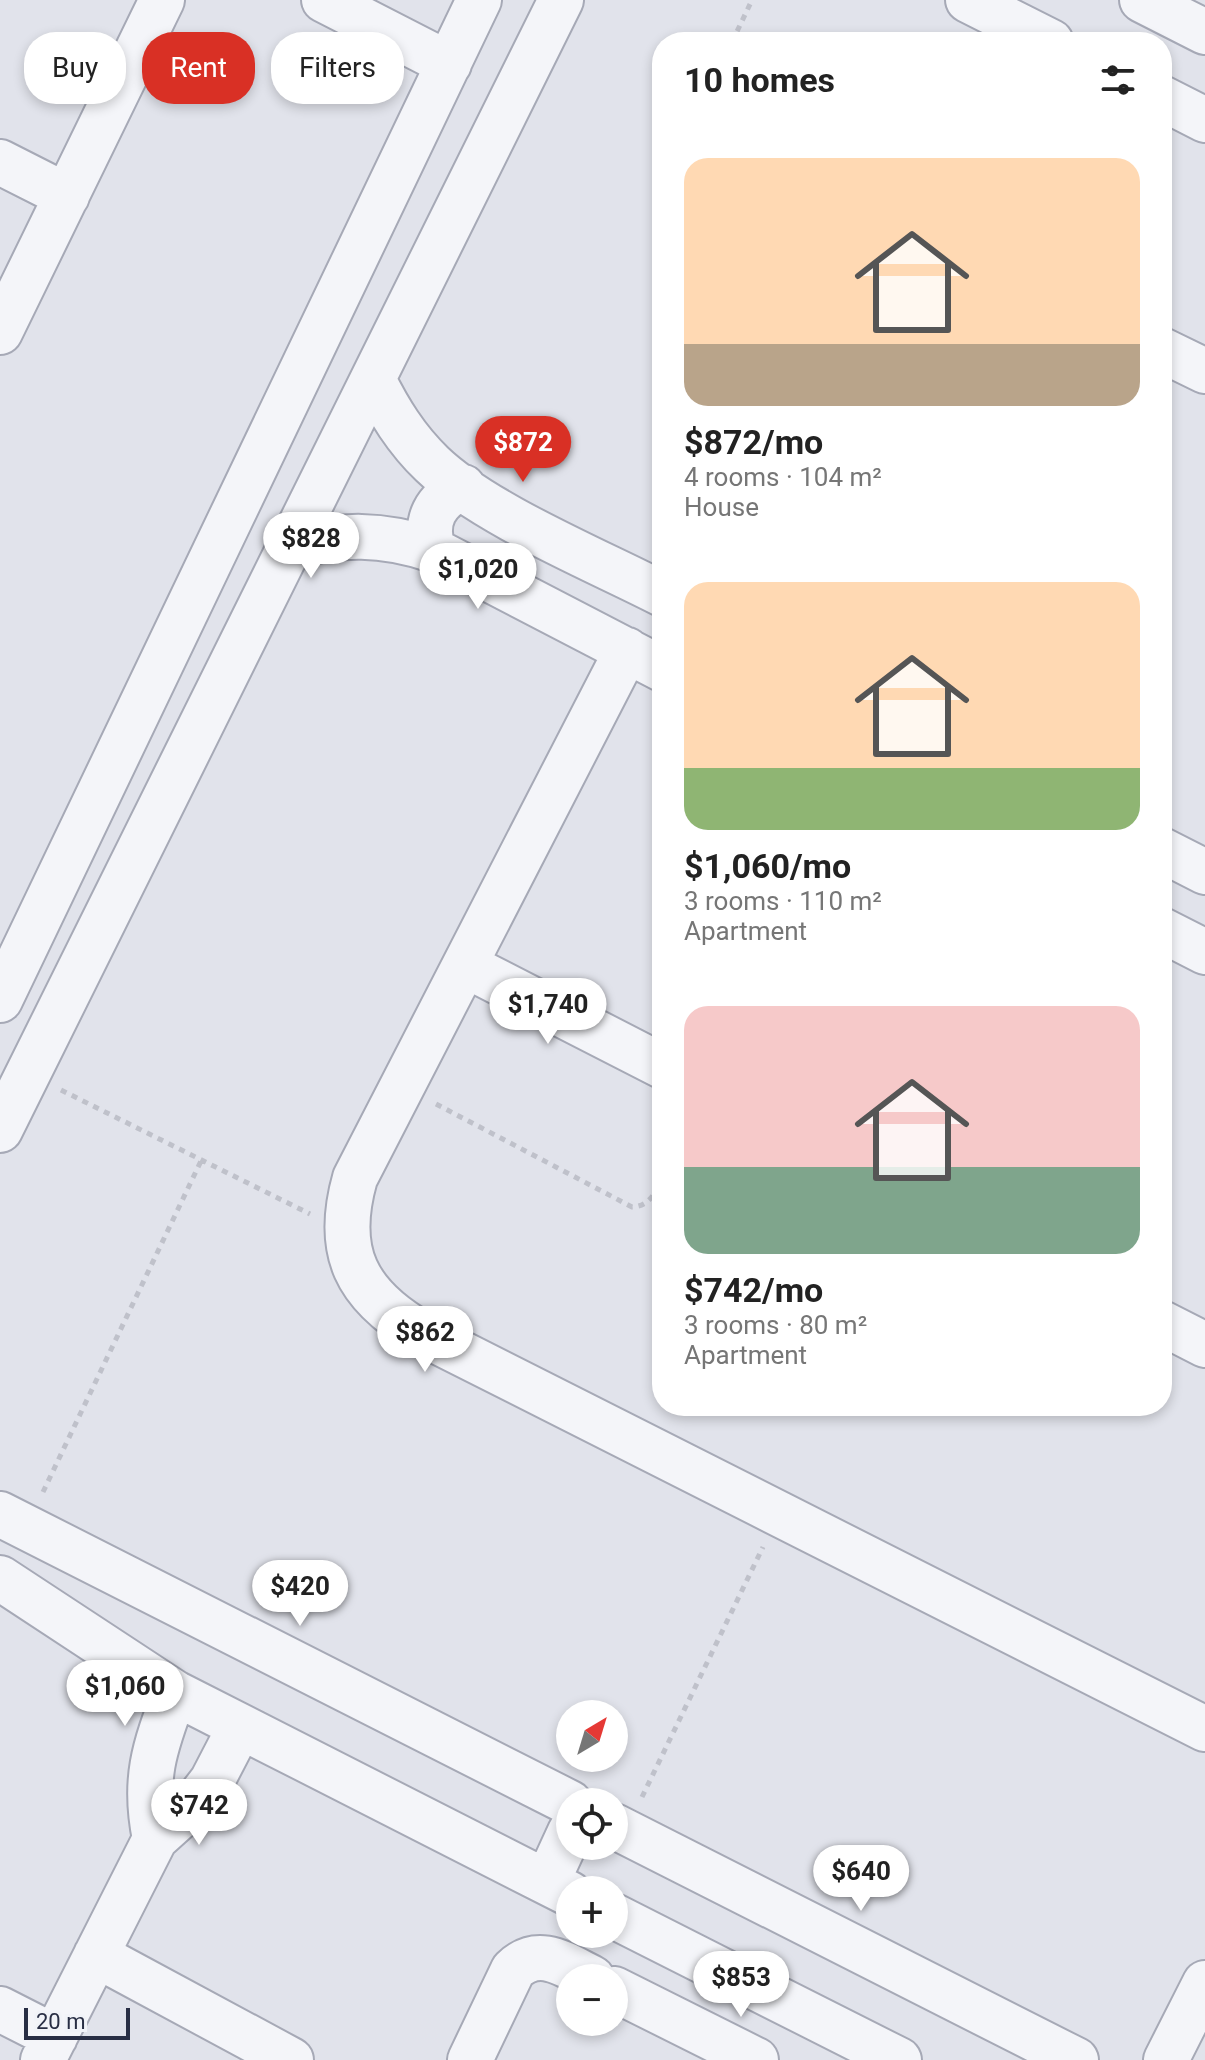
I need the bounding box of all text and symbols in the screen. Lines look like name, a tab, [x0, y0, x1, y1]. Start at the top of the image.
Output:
chip: Buy	[24, 32, 126, 104]
chip: Rent	[142, 32, 255, 104]
chip: Filters	[271, 32, 404, 104]
icon: filters	[1096, 58, 1140, 102]
text: 10 homes	[684, 60, 835, 100]
icon: home	[840, 210, 984, 354]
pin: $872	[476, 416, 570, 484]
text: $872/mo	[684, 422, 823, 462]
text: $872	[493, 427, 553, 457]
text: 4 rooms · 104 m²	[684, 462, 882, 492]
text: House	[684, 492, 759, 522]
pin: $828	[264, 512, 358, 580]
text: $828	[281, 523, 341, 553]
pin: $1,020	[413, 543, 543, 611]
text: $1,020	[438, 554, 518, 584]
icon: home	[840, 634, 984, 778]
text: $1,060/mo	[684, 846, 851, 886]
text: 3 rooms · 110 m²	[684, 886, 882, 916]
text: Apartment	[684, 916, 807, 946]
pin: $1,740	[483, 978, 613, 1046]
text: $1,740	[508, 989, 588, 1019]
icon: home	[840, 1058, 984, 1202]
text: $742/mo	[684, 1270, 823, 1310]
pin: $862	[378, 1306, 472, 1374]
text: 3 rooms · 80 m²	[684, 1310, 867, 1340]
text: $862	[395, 1317, 455, 1347]
text: Apartment	[684, 1340, 807, 1370]
pin: $420	[253, 1560, 347, 1628]
text: $420	[270, 1571, 330, 1601]
pin: $1,060	[60, 1660, 190, 1728]
text: $1,060	[85, 1671, 165, 1701]
north arrow	[556, 1700, 628, 1772]
map controls	[556, 1700, 628, 2036]
pin: $742	[152, 1779, 246, 1847]
button: locate	[556, 1788, 628, 1860]
text: $742	[169, 1790, 229, 1820]
pin: $640	[814, 1845, 908, 1913]
text: $640	[831, 1856, 891, 1886]
button: +	[556, 1876, 628, 1948]
pin: $853	[694, 1951, 788, 2019]
text: $853	[711, 1962, 771, 1992]
button: −	[556, 1964, 628, 2036]
scale bar	[24, 2004, 130, 2040]
text: 20 m	[36, 2009, 85, 2034]

